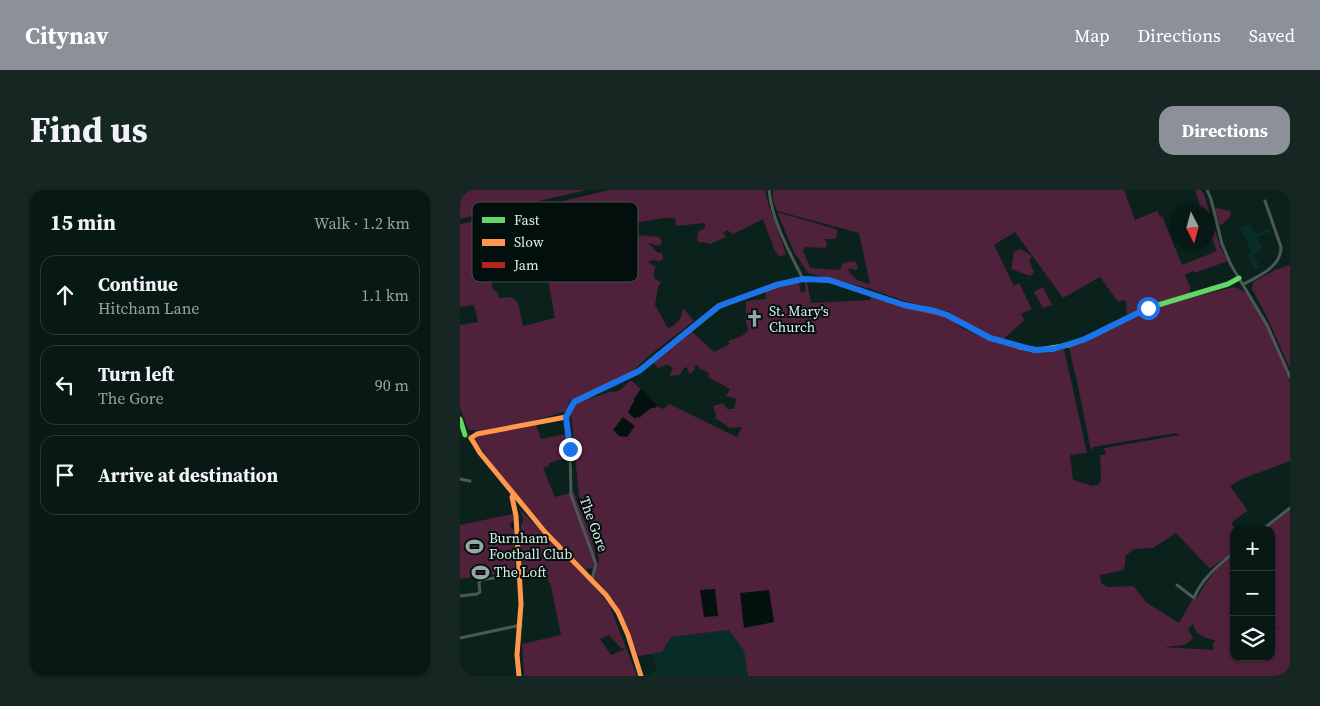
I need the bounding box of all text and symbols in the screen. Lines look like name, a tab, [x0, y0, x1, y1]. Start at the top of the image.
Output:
text: Citynav	[25, 19, 109, 52]
text: Map	[1074, 23, 1110, 48]
text: Directions	[1138, 23, 1221, 48]
text: Saved	[1249, 23, 1295, 48]
text: Find us	[30, 106, 148, 154]
button: Directions	[1159, 106, 1290, 155]
legend	[472, 202, 638, 282]
north arrow	[1170, 205, 1215, 250]
text: 15 min	[50, 208, 116, 237]
text: Fast	[514, 210, 540, 230]
text: Walk · 1.2 km	[314, 212, 410, 234]
text: Slow	[514, 232, 544, 252]
text: Jam	[513, 255, 539, 275]
text: Continue	[98, 271, 178, 297]
icon: ahead	[51, 281, 79, 309]
text: 1.1 km	[361, 284, 409, 306]
text: Hitcham Lane	[98, 297, 200, 319]
route start	[1137, 297, 1160, 320]
place label: St. Mary's Church	[769, 301, 829, 337]
church icon: St. Mary's Church	[745, 309, 765, 329]
text: Turn left	[98, 361, 174, 387]
icon: left	[51, 371, 79, 399]
text: 90 m	[375, 374, 409, 396]
text: The Gore	[98, 387, 164, 409]
route end	[559, 438, 582, 461]
icon: arrive	[51, 461, 79, 489]
text: Arrive at destination	[98, 462, 278, 488]
street label: The Gore	[575, 494, 613, 554]
map controls	[1230, 526, 1275, 661]
button: +	[1230, 526, 1275, 571]
place label: Burnham Football Club	[489, 528, 572, 564]
sports icon: Burnham Football Club	[465, 536, 485, 556]
sports icon: The Loft	[470, 562, 490, 582]
place label: The Loft	[494, 562, 546, 582]
button: −	[1230, 571, 1275, 616]
button: layers	[1230, 616, 1275, 661]

